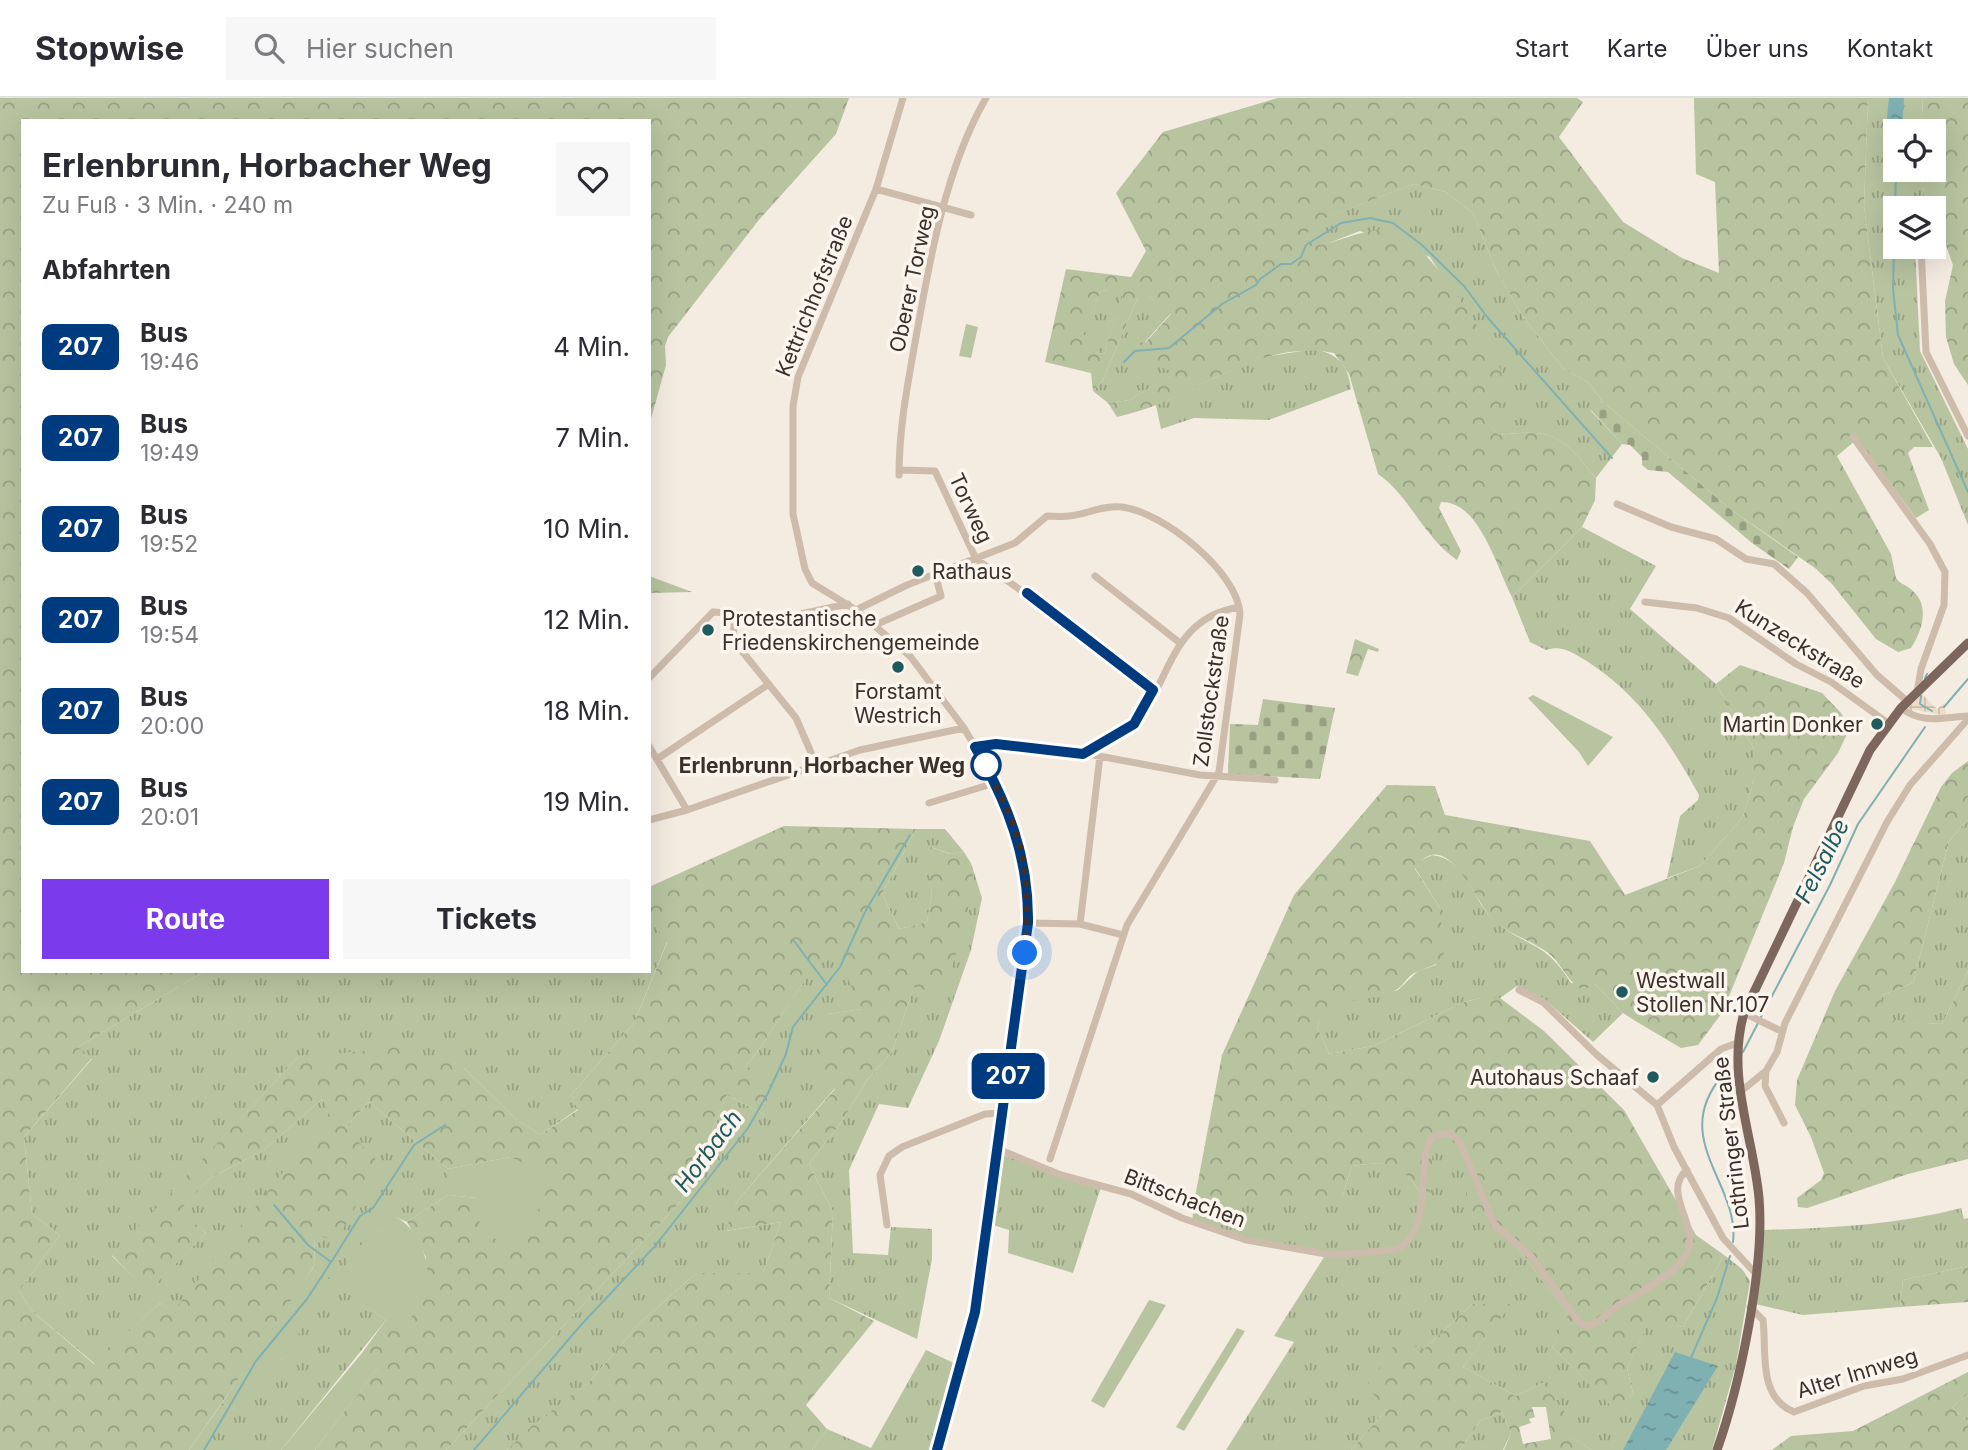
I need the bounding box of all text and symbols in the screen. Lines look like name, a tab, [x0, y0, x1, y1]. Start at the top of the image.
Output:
search box	[226, 17, 716, 80]
text: Stopwise	[35, 28, 184, 68]
icon: search	[250, 29, 288, 67]
text: Hier suchen	[306, 33, 454, 64]
text: Start	[1515, 34, 1569, 63]
text: Karte	[1607, 34, 1667, 63]
text: Über uns	[1705, 34, 1809, 63]
text: Kontakt	[1847, 34, 1933, 63]
map controls	[1883, 119, 1946, 259]
button: locate	[1883, 119, 1946, 182]
button: heart	[556, 142, 630, 216]
text: Erlenbrunn, Horbacher Weg	[42, 145, 492, 185]
text: Zu Fuß · 3 Min. · 240 m	[42, 191, 293, 219]
button: layers	[1883, 196, 1946, 259]
street label: Oberer Torweg	[884, 203, 940, 355]
street label: Kettrichhofstraße	[770, 212, 858, 380]
text: Abfahrten	[42, 254, 171, 285]
text: Bus	[140, 317, 188, 348]
text: 4 Min.	[553, 331, 630, 362]
text: 207	[58, 332, 103, 361]
text: 19:46	[140, 348, 199, 376]
text: Bus	[140, 408, 188, 439]
text: 7 Min.	[555, 422, 630, 453]
text: 207	[58, 423, 103, 452]
text: 19:49	[140, 439, 199, 467]
street label: Torweg	[944, 469, 998, 547]
text: Bus	[140, 499, 188, 530]
text: 10 Min.	[543, 513, 630, 544]
text: 207	[58, 514, 103, 543]
text: 19:52	[140, 530, 198, 558]
place label: Rathaus	[932, 559, 1012, 584]
marker: Rathaus	[910, 563, 926, 579]
text: Bus	[140, 590, 188, 621]
street label: Kunzeckstraße	[1731, 594, 1869, 694]
text: 12 Min.	[544, 604, 630, 635]
text: 207	[58, 605, 103, 634]
place label: Protestantische Friedenskirchengemeinde	[722, 606, 980, 655]
street label: Zollstockstraße	[1188, 614, 1234, 768]
text: 19:54	[140, 621, 199, 649]
marker: Protestantische Friedenskirchengemeinde	[700, 622, 716, 638]
marker: Forstamt Westrich	[890, 659, 906, 675]
place label: Forstamt Westrich	[854, 679, 942, 728]
text: Bus	[140, 681, 188, 712]
text: 18 Min.	[543, 695, 630, 726]
text: 207	[58, 696, 103, 725]
text: 20:00	[140, 712, 204, 740]
place label: Martin Donker	[1722, 712, 1863, 737]
marker: Martin Donker	[1869, 716, 1885, 732]
marker: Erlenbrunn, Horbacher Weg	[971, 750, 1001, 780]
place label: Erlenbrunn, Horbacher Weg	[679, 753, 965, 778]
text: Bus	[140, 772, 188, 803]
text: 19 Min.	[543, 786, 630, 817]
text: 207	[58, 787, 103, 816]
text: 20:01	[140, 803, 199, 831]
water label: Felsalbe	[1789, 814, 1855, 908]
button: Route	[42, 879, 329, 959]
button: Tickets	[343, 879, 630, 959]
your location	[1007, 935, 1042, 970]
place label: Westwall Stollen Nr.107	[1636, 968, 1769, 1017]
marker: Westwall Stollen Nr.107	[1614, 984, 1630, 1000]
line badge: 207	[968, 1053, 1048, 1099]
street label: Lothringer Straße	[1708, 1055, 1754, 1231]
text: 207	[986, 1061, 1030, 1090]
place label: Autohaus Schaaf	[1470, 1065, 1639, 1090]
marker: Autohaus Schaaf	[1645, 1069, 1661, 1085]
water label: Horbach	[668, 1105, 748, 1197]
street label: Bittschachen	[1121, 1163, 1249, 1233]
street label: Alter Innweg	[1794, 1343, 1920, 1403]

